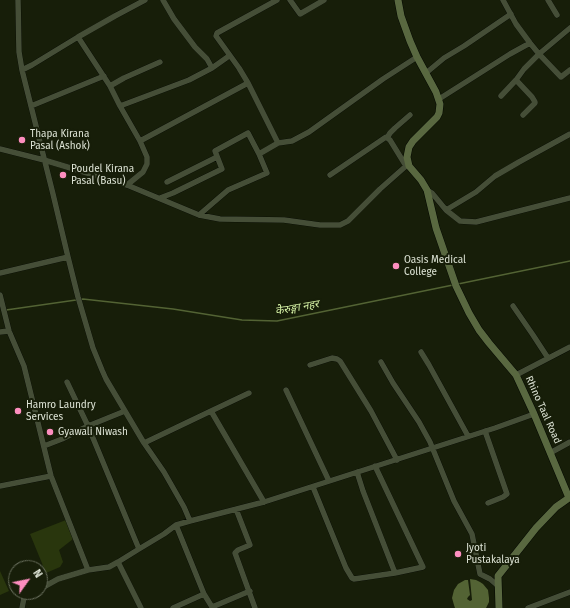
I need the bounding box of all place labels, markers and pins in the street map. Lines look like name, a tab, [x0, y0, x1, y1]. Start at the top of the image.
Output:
place label: Thapa Kirana Pasal (Ashok)	[30, 128, 90, 152]
marker: Thapa Kirana Pasal (Ashok)	[17, 135, 27, 145]
place label: Poudel Kirana Pasal (Basu)	[71, 163, 134, 186]
marker: Poudel Kirana Pasal (Basu)	[58, 170, 68, 180]
place label: Oasis Medical College	[404, 254, 466, 278]
marker: Oasis Medical College	[391, 261, 401, 271]
place label: Hamro Laundry Services	[26, 399, 96, 422]
marker: Hamro Laundry Services	[13, 406, 23, 416]
place label: Gyawali Niwash	[58, 426, 128, 438]
marker: Gyawali Niwash	[45, 427, 55, 437]
place label: Jyoti Pustakalaya	[466, 542, 520, 566]
marker: Jyoti Pustakalaya	[453, 549, 463, 559]

